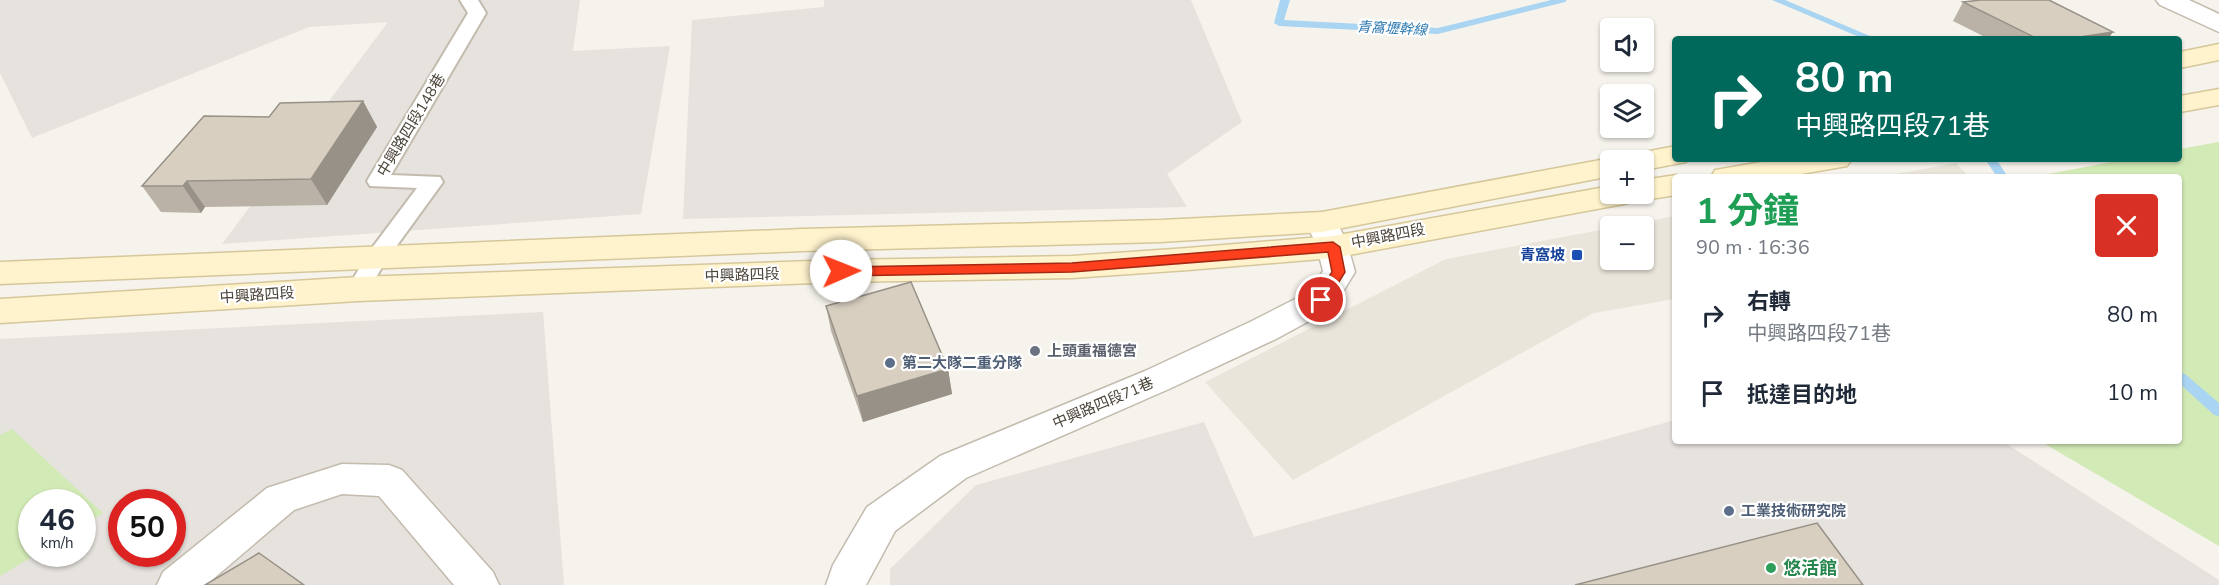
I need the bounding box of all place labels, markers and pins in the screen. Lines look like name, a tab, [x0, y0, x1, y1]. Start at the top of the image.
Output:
place label: 青窩坡	[1520, 245, 1565, 265]
marker: 青窩坡	[1570, 248, 1584, 262]
pin	[1295, 274, 1346, 325]
place label: 上頭重福德宮	[1047, 341, 1137, 361]
marker: 上頭重福德宮	[1028, 344, 1042, 358]
place label: 第二大隊二重分隊	[902, 353, 1022, 373]
marker: 第二大隊二重分隊	[883, 356, 897, 370]
place label: 工業技術研究院	[1741, 501, 1846, 521]
marker: 工業技術研究院	[1722, 504, 1736, 518]
place label: 悠活館	[1783, 556, 1837, 580]
marker: 悠活館	[1764, 561, 1778, 575]

